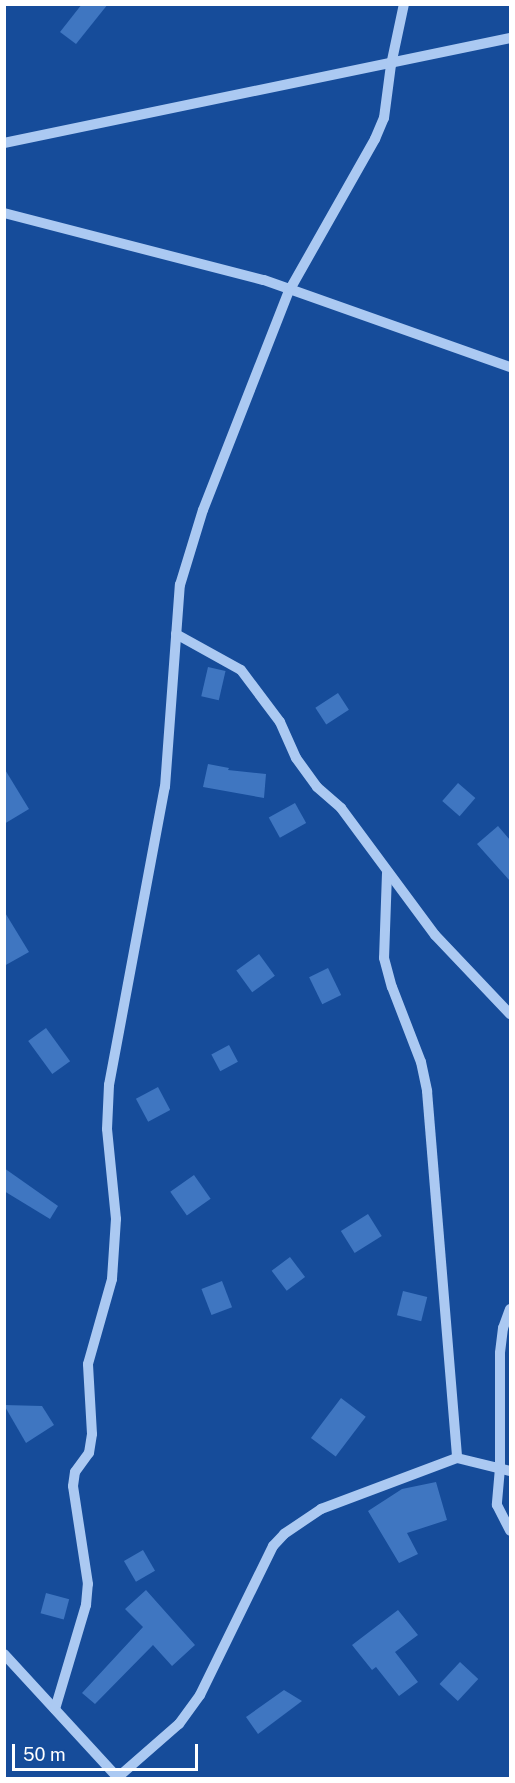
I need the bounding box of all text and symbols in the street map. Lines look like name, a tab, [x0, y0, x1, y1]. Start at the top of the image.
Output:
scale bar	[15, 1732, 201, 1770]
text: 50 m	[23, 1744, 66, 1765]

